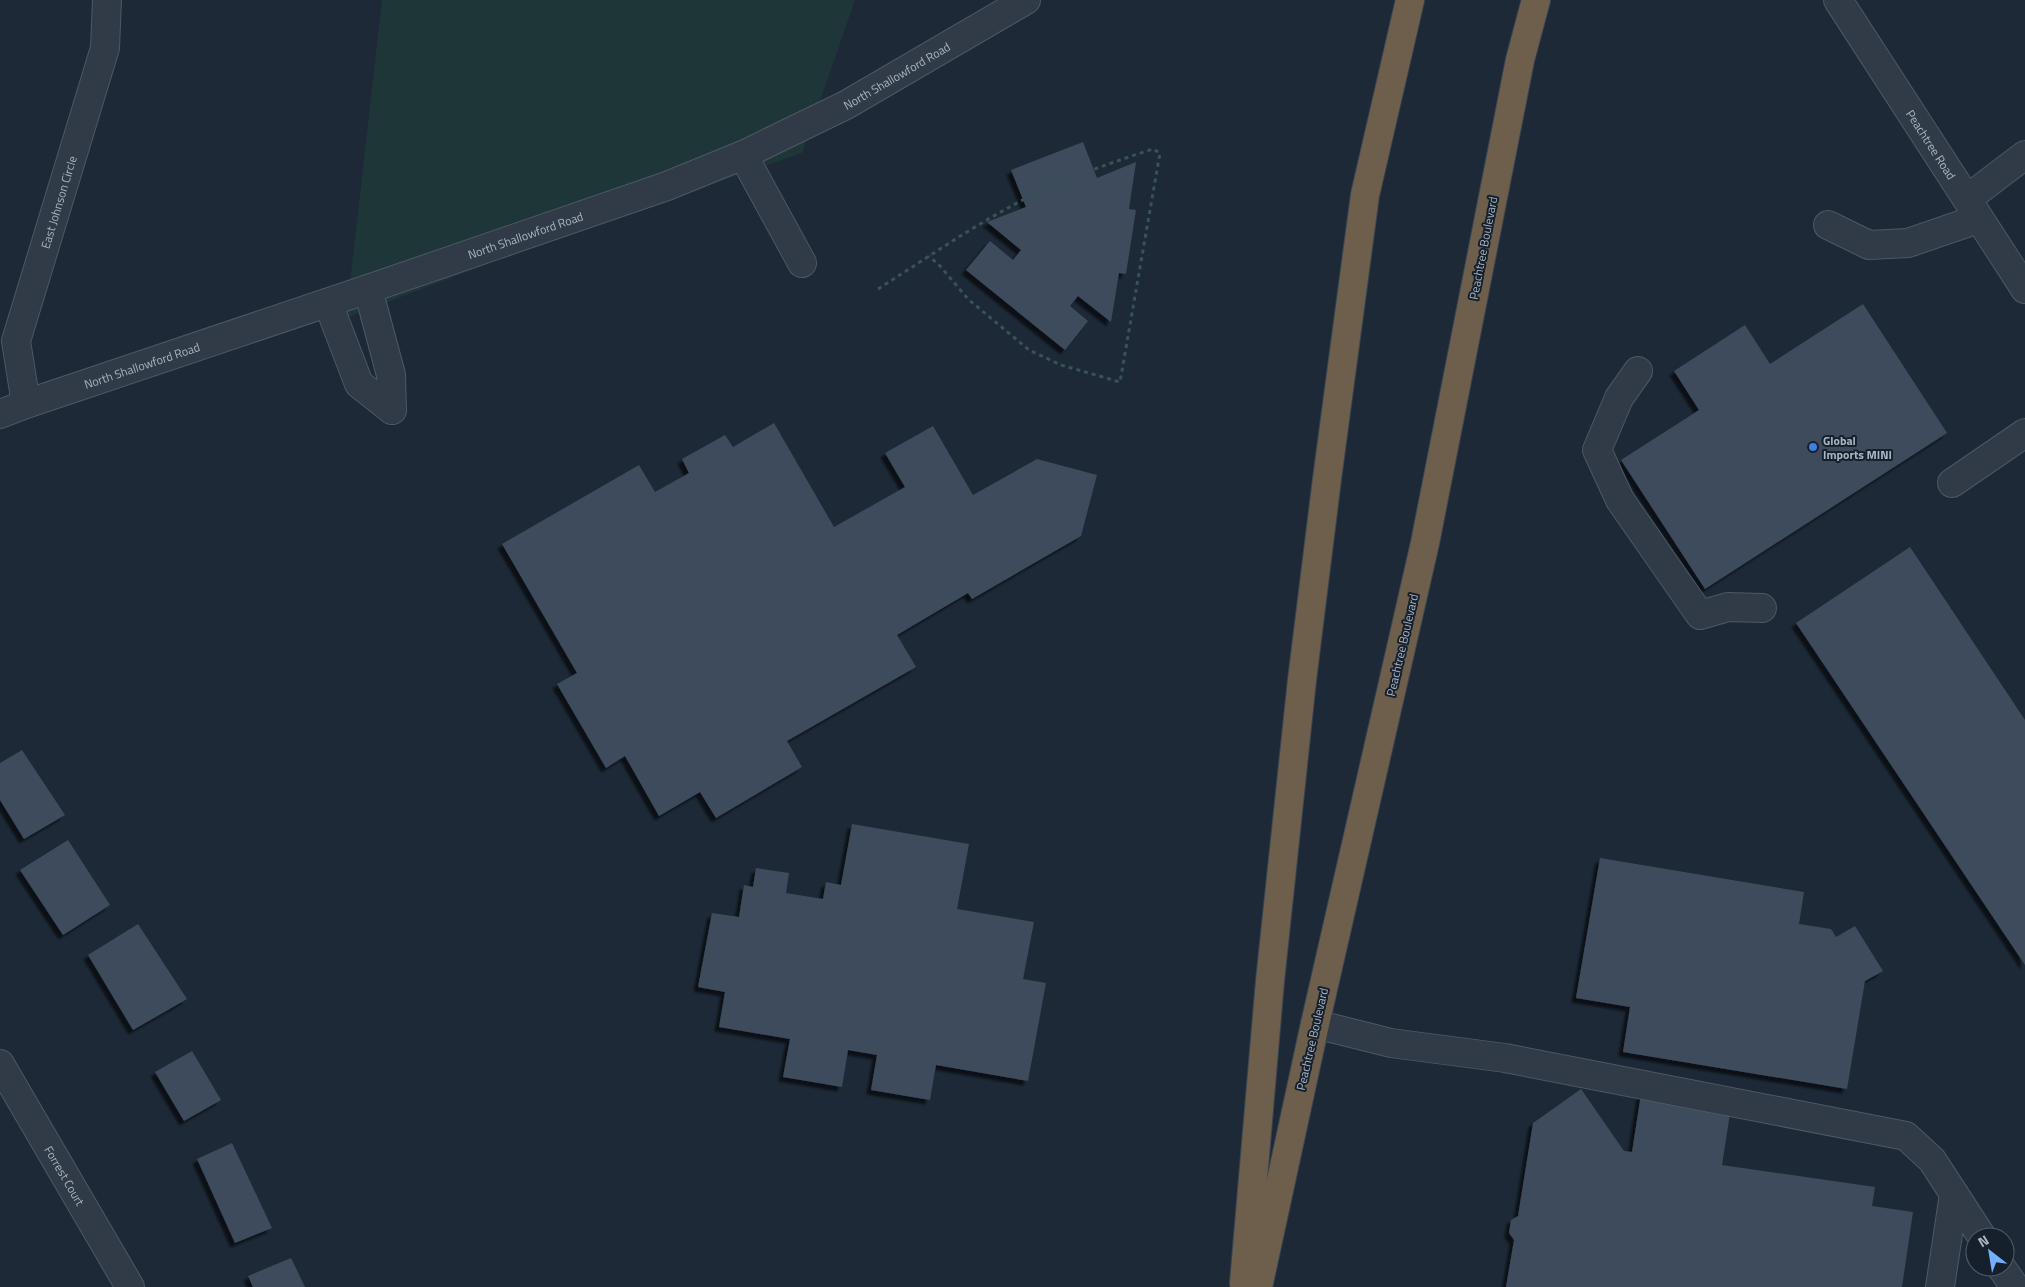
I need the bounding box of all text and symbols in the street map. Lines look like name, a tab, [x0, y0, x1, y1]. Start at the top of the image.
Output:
street label: North Shallowford Road	[839, 37, 954, 114]
street label: Peachtree Road	[1902, 106, 1961, 183]
street label: East Johnson Circle	[35, 153, 81, 251]
street label: Peachtree Boulevard	[1464, 195, 1502, 301]
street label: North Shallowford Road	[465, 206, 586, 264]
street label: North Shallowford Road	[81, 337, 202, 393]
place label: Global Imports MINI	[1823, 431, 1892, 464]
marker: Global Imports MINI	[1807, 441, 1819, 453]
street label: Peachtree Boulevard	[1381, 592, 1423, 698]
street label: Peachtree Boulevard	[1291, 986, 1333, 1092]
street label: Forrest Court	[40, 1142, 90, 1210]
north arrow	[1965, 1227, 2015, 1277]
text: N	[1973, 1229, 1993, 1252]

